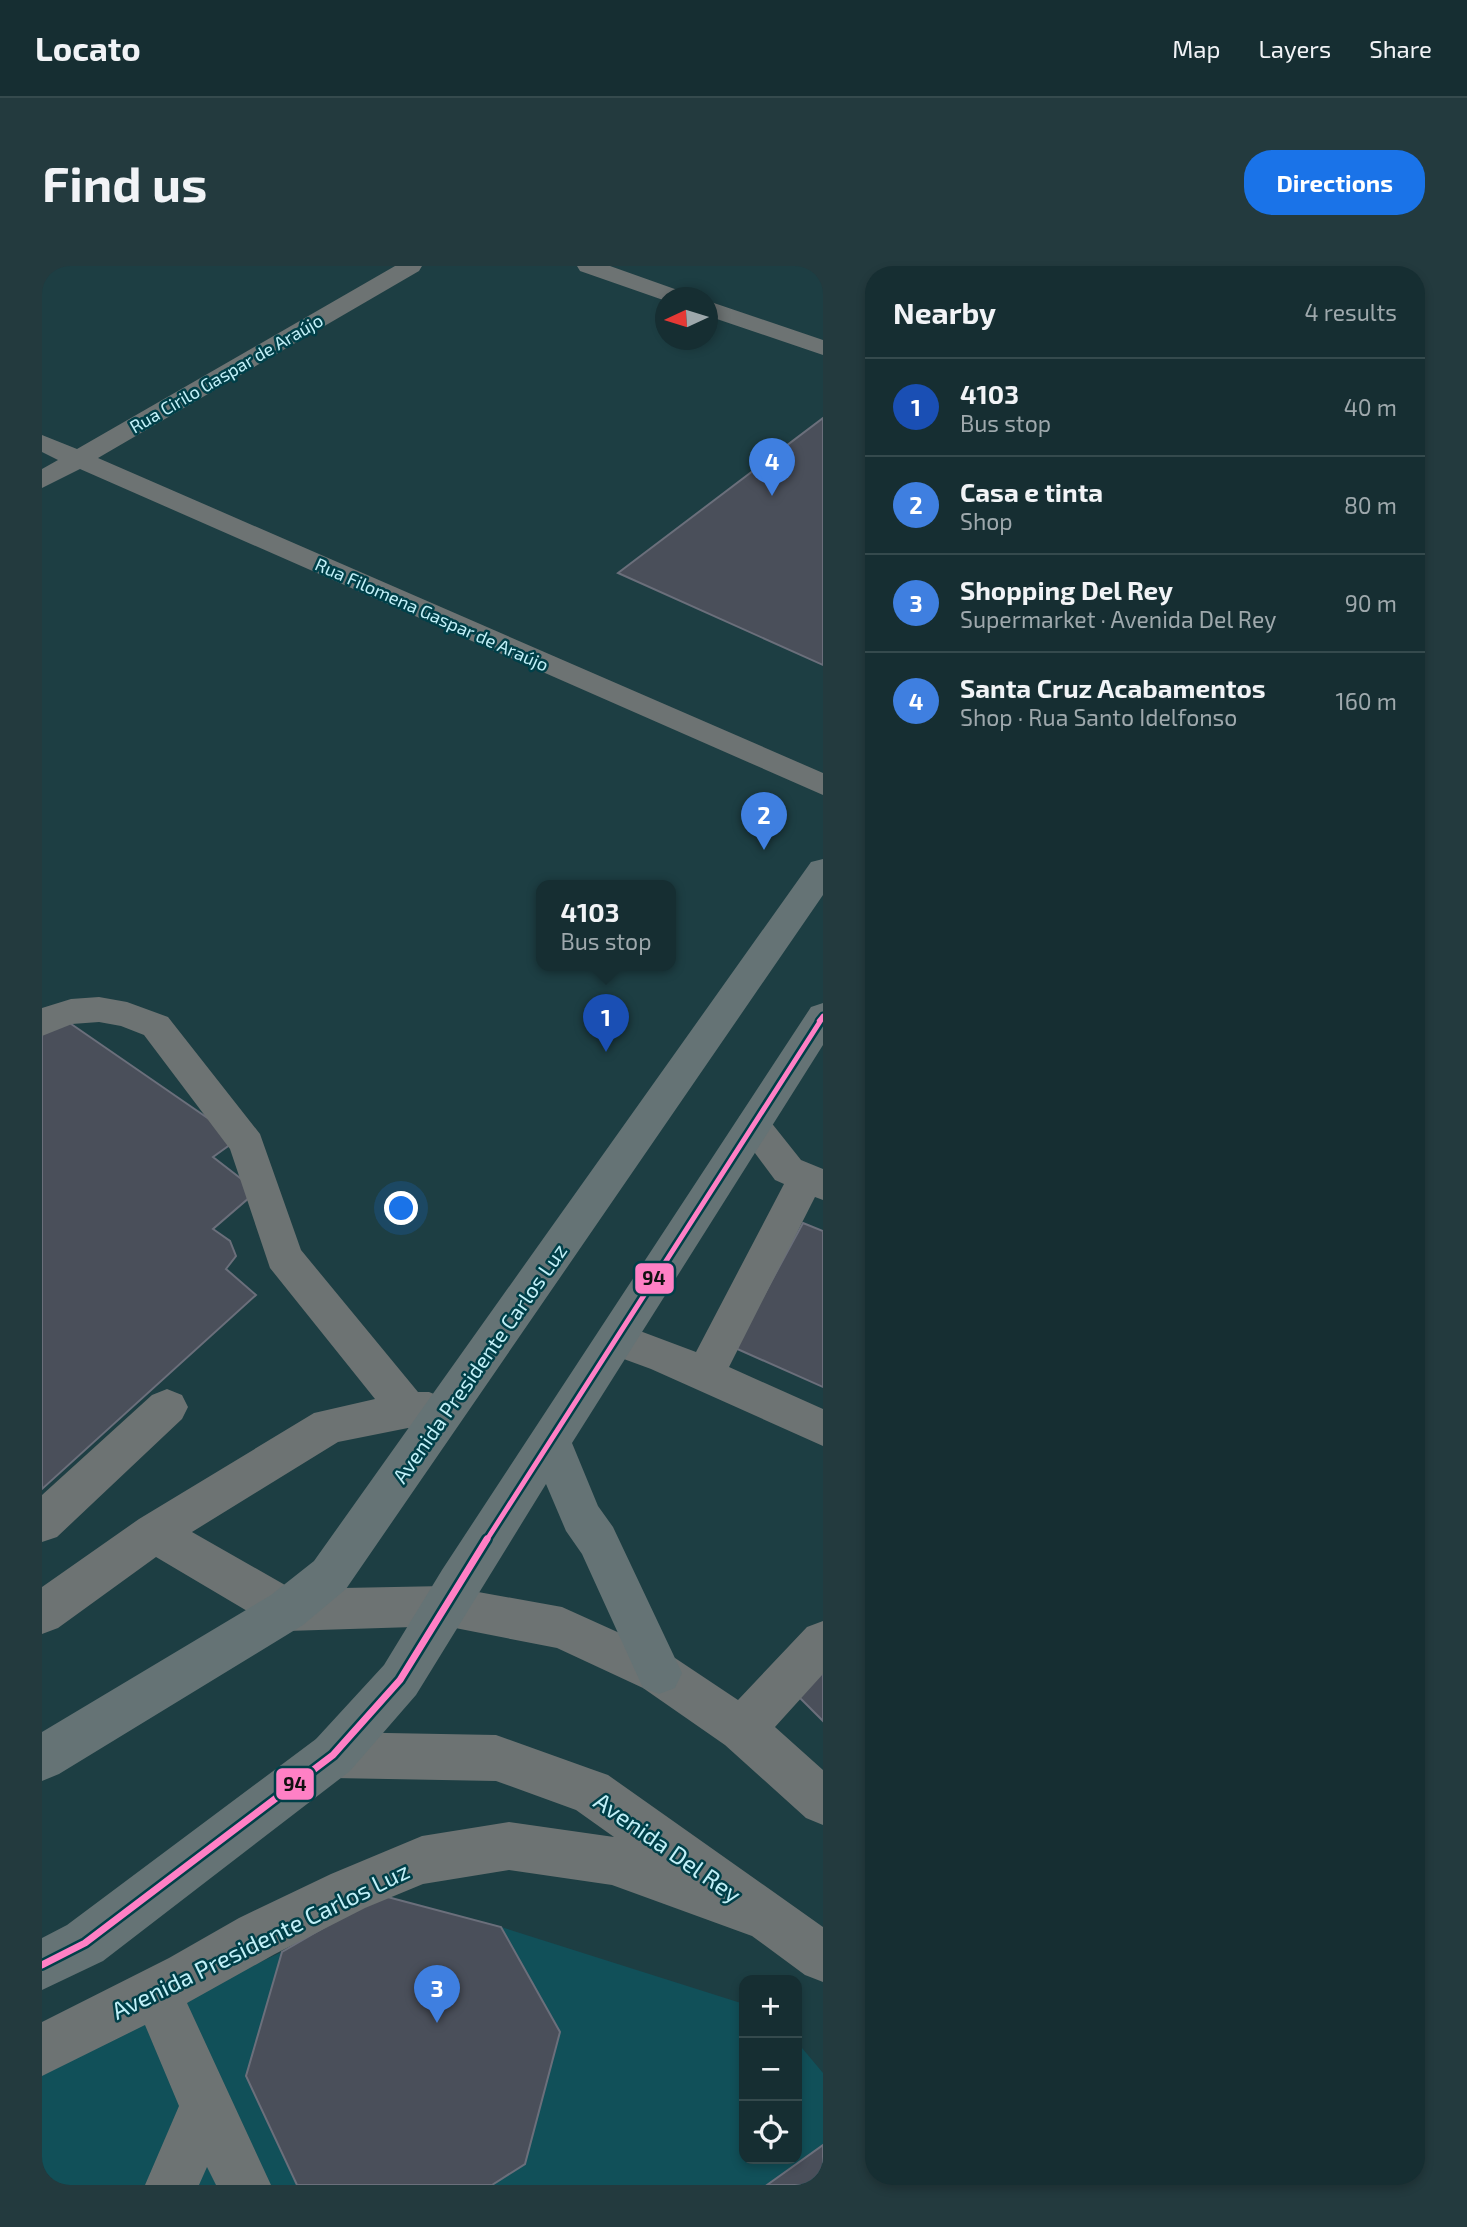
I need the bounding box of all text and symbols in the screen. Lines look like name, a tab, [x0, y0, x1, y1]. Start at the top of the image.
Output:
text: Locato	[35, 28, 141, 68]
text: Map	[1172, 34, 1220, 63]
text: Layers	[1258, 34, 1331, 63]
text: Share	[1369, 34, 1432, 63]
button: Directions	[1244, 150, 1425, 215]
text: Find us	[42, 153, 207, 212]
north arrow	[655, 287, 718, 350]
text: Nearby	[893, 294, 996, 330]
text: 4 results	[1305, 298, 1397, 326]
street label: Rua Cirilo Gaspar de Araújo	[125, 309, 327, 437]
text: 4103	[960, 378, 1019, 409]
text: 1	[911, 393, 921, 421]
text: 40 m	[1344, 393, 1397, 421]
text: Bus stop	[960, 409, 1051, 437]
pin: 4	[749, 438, 795, 496]
text: Casa e tinta	[960, 476, 1103, 507]
text: 2	[909, 491, 923, 519]
text: 80 m	[1344, 491, 1397, 519]
text: Shop	[960, 507, 1013, 535]
street label: Rua Filomena Gaspar de Araújo	[312, 552, 552, 676]
text: Shopping Del Rey	[960, 574, 1173, 605]
text: 3	[909, 589, 923, 617]
text: 90 m	[1345, 589, 1397, 617]
text: Supermarket · Avenida Del Rey	[960, 605, 1276, 633]
text: Santa Cruz Acabamentos	[960, 672, 1266, 703]
text: 4	[909, 687, 923, 715]
text: 160 m	[1336, 687, 1397, 715]
text: Shop · Rua Santo Idelfonso	[960, 703, 1237, 731]
pin: 2	[741, 792, 787, 850]
popup	[536, 880, 676, 971]
text: 4103	[560, 896, 619, 927]
text: Bus stop	[560, 927, 652, 955]
pin: 1	[583, 994, 629, 1052]
your location	[384, 1191, 418, 1225]
street label: Avenida Presidente Carlos Luz	[387, 1238, 571, 1488]
line badge: 94	[634, 1262, 675, 1295]
text: 94	[642, 1266, 666, 1289]
line badge: 94	[275, 1767, 315, 1801]
text: 94	[283, 1772, 307, 1795]
street label: Avenida Del Rey	[589, 1786, 747, 1909]
street label: Avenida Presidente Carlos Luz	[106, 1855, 414, 2025]
pin: 3	[414, 1965, 460, 2023]
map controls	[739, 1975, 802, 2164]
button: +	[739, 1975, 802, 2038]
button: −	[739, 2038, 802, 2101]
button: locate	[739, 2101, 802, 2164]

